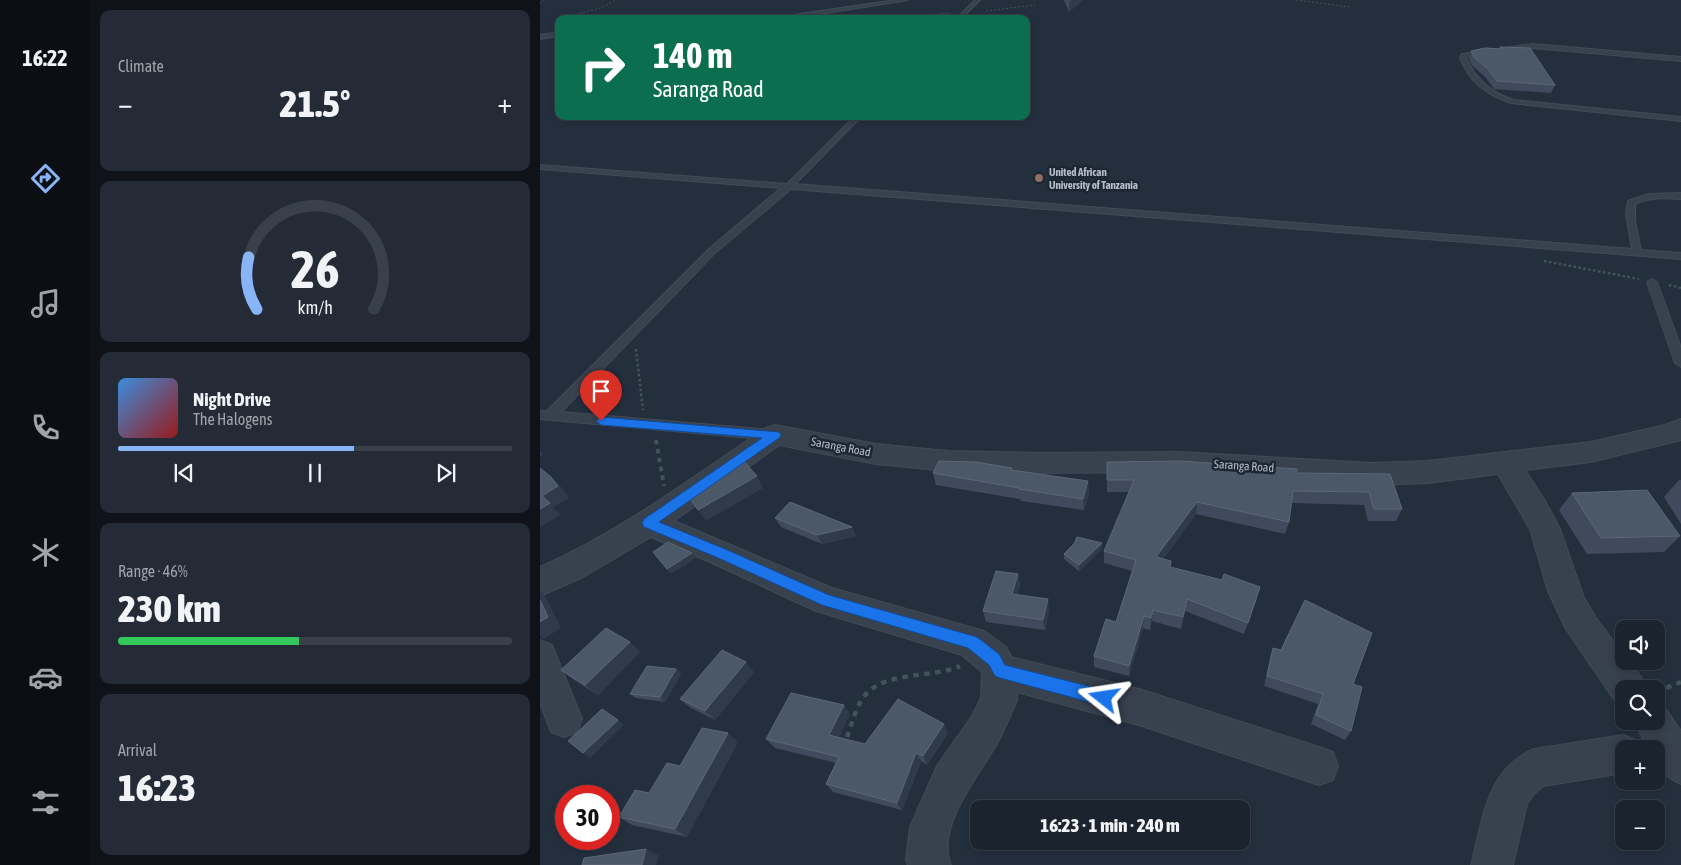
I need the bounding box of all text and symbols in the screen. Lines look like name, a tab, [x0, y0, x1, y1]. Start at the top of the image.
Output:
icon: right	[570, 35, 635, 100]
text: 140 m	[653, 35, 732, 75]
text: 16:22	[22, 45, 68, 71]
text: Climate	[118, 57, 164, 75]
text: Saranga Road	[653, 76, 764, 102]
text: 21.5°	[280, 82, 350, 125]
text: −	[118, 87, 133, 119]
text: +	[497, 87, 512, 119]
icon: directions	[28, 161, 63, 196]
place label: United African University of Tanzania	[1049, 166, 1138, 191]
marker: United African University of Tanzania	[1033, 172, 1045, 184]
text: 26	[291, 239, 339, 299]
icon: music	[28, 286, 63, 321]
text: km/h	[297, 297, 333, 318]
pin	[580, 370, 622, 421]
icon: arrive	[587, 377, 615, 405]
text: Night Drive	[193, 388, 271, 410]
icon: phone	[28, 410, 63, 445]
text: The Halogens	[193, 410, 273, 428]
street label: Saranga Road	[810, 434, 872, 460]
street label: Saranga Road	[1213, 457, 1275, 475]
icon: previous	[170, 459, 198, 487]
icon: pause	[301, 459, 329, 487]
icon: next	[432, 459, 460, 487]
icon: climate	[28, 535, 63, 570]
text: Range · 46%	[118, 562, 188, 580]
text: 230 km	[118, 587, 221, 630]
map controls	[1615, 620, 1665, 850]
button: sound	[1615, 620, 1665, 670]
icon: car	[28, 660, 63, 695]
position arrow	[1077, 671, 1129, 723]
button: search	[1615, 680, 1665, 730]
button: +	[1615, 740, 1665, 790]
text: Arrival	[118, 741, 157, 759]
text: 16:23	[118, 766, 196, 809]
icon: filters	[28, 785, 63, 820]
speed limit sign: 30	[555, 785, 620, 850]
button: −	[1615, 800, 1665, 850]
text: 16:23 · 1 min · 240 m	[1040, 814, 1180, 836]

